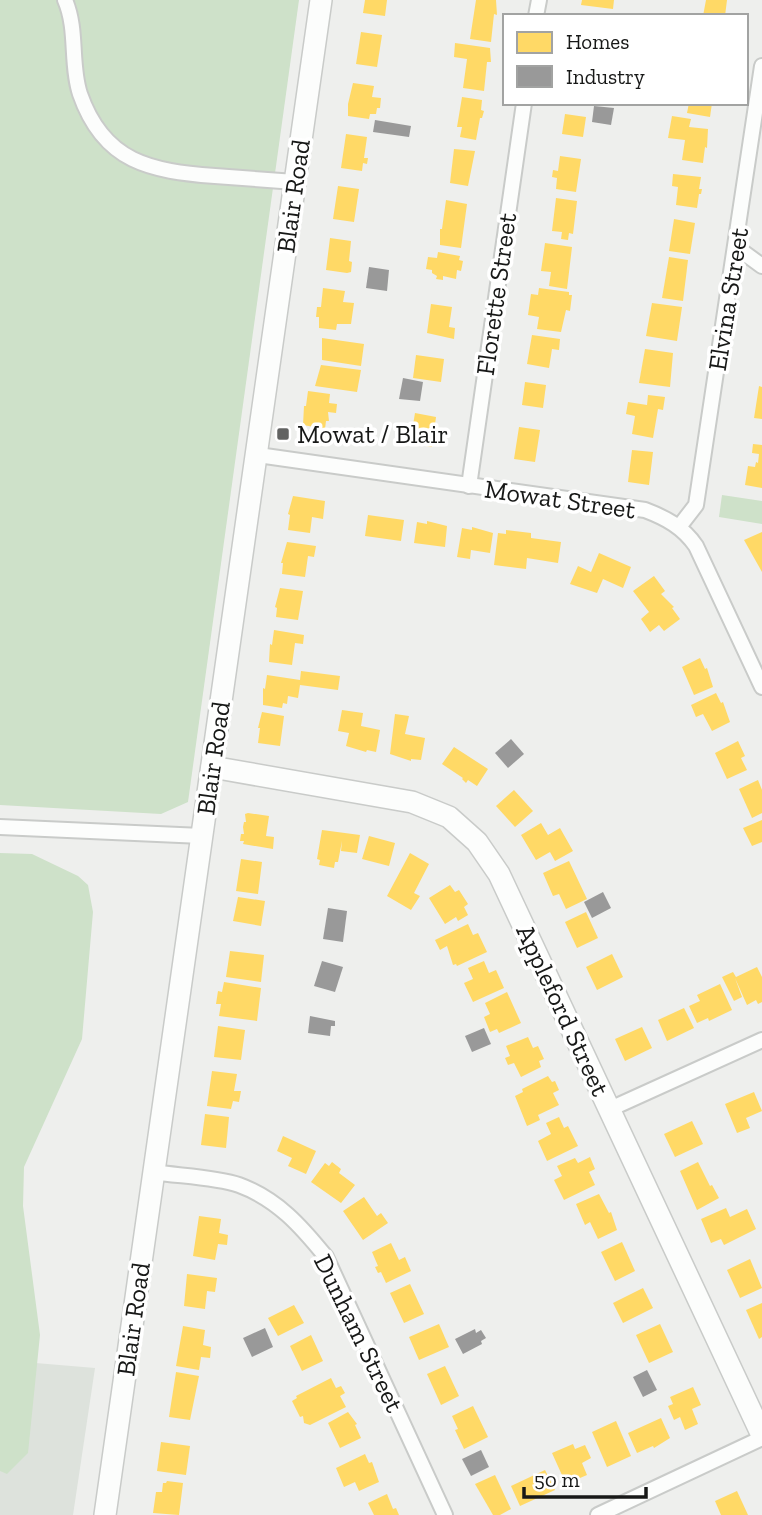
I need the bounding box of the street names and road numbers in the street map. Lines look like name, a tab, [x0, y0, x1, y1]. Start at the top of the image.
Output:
street label: Blair Road	[269, 137, 317, 255]
street label: Florette Street	[469, 210, 523, 377]
street label: Elvina Street	[701, 225, 755, 373]
street label: Mowat Street	[483, 473, 638, 525]
street label: Blair Road	[189, 699, 237, 817]
street label: Appleford Street	[509, 919, 617, 1101]
street label: Dunham Street	[307, 1249, 411, 1418]
street label: Blair Road	[109, 1260, 157, 1378]

